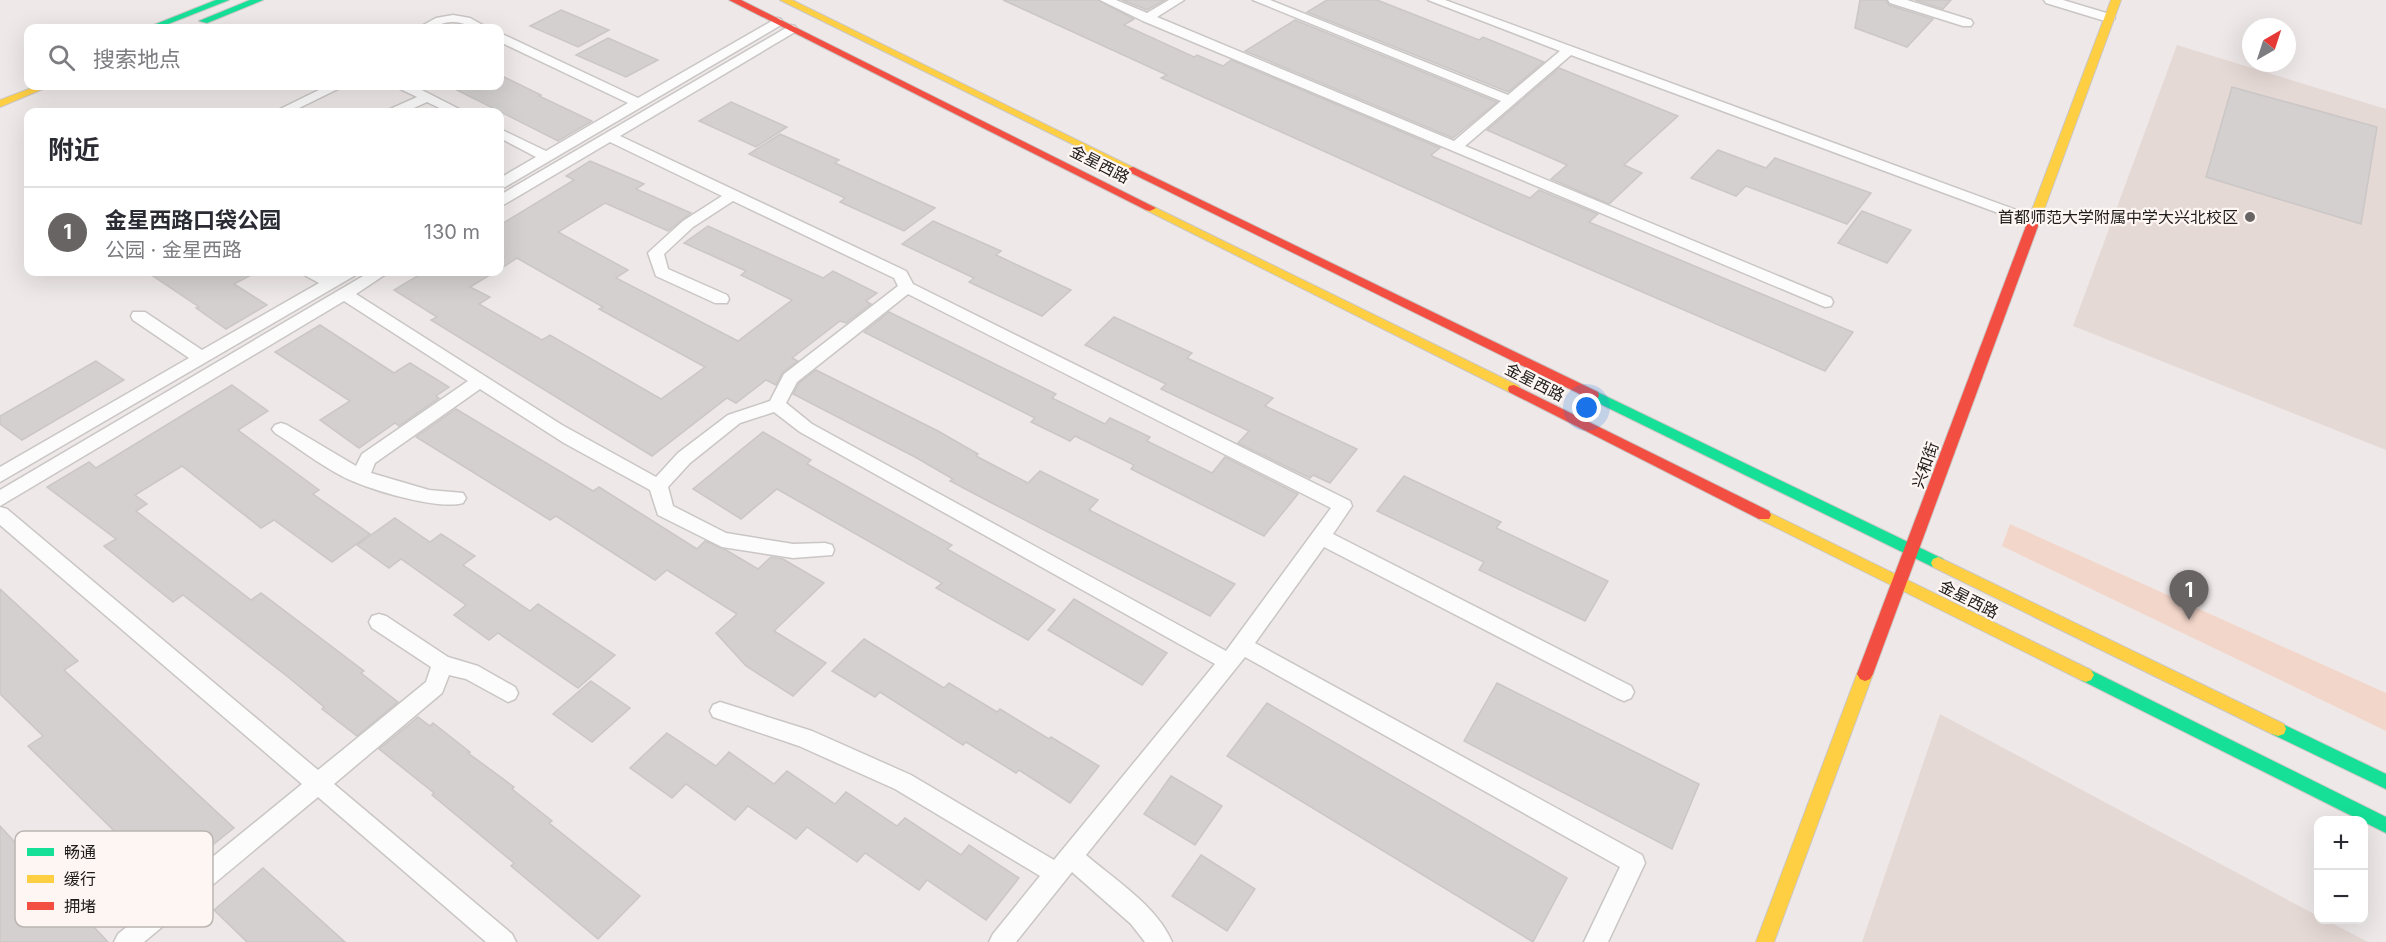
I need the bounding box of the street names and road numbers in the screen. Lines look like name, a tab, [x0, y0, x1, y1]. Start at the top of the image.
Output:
street label: 金星西路	[1067, 141, 1133, 187]
street label: 金星西路	[1502, 359, 1568, 405]
street label: 兴和街	[1907, 439, 1943, 491]
street label: 金星西路	[1936, 576, 2002, 622]

